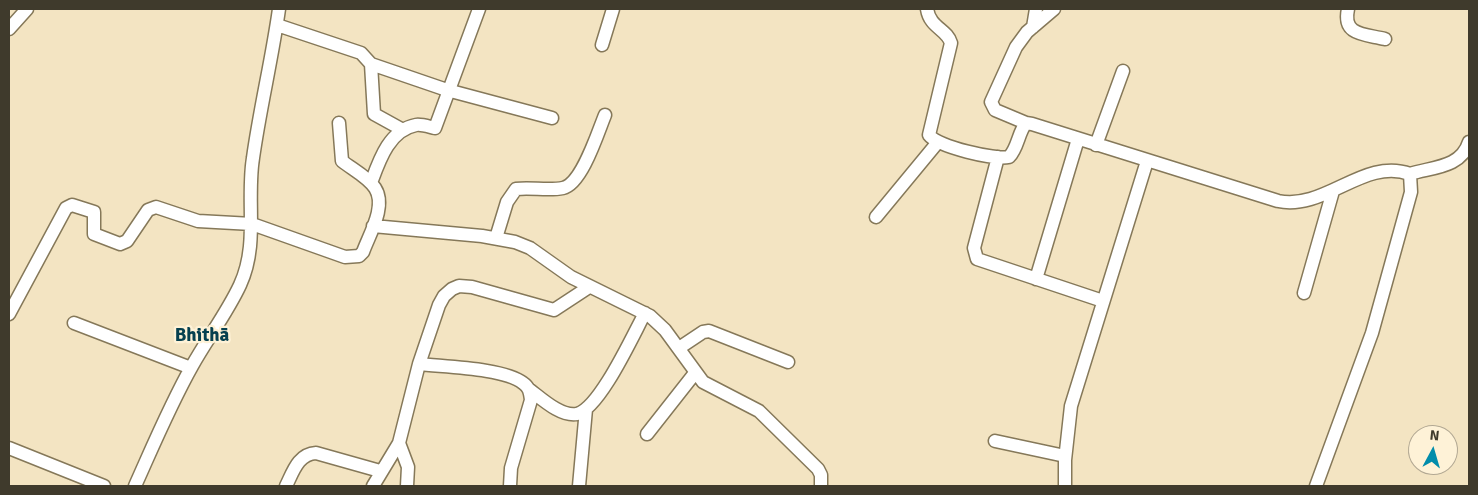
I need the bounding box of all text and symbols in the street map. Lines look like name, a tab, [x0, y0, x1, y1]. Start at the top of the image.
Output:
district label: Bhithā	[175, 325, 229, 347]
north arrow	[1408, 425, 1458, 475]
text: N	[1429, 427, 1440, 445]

